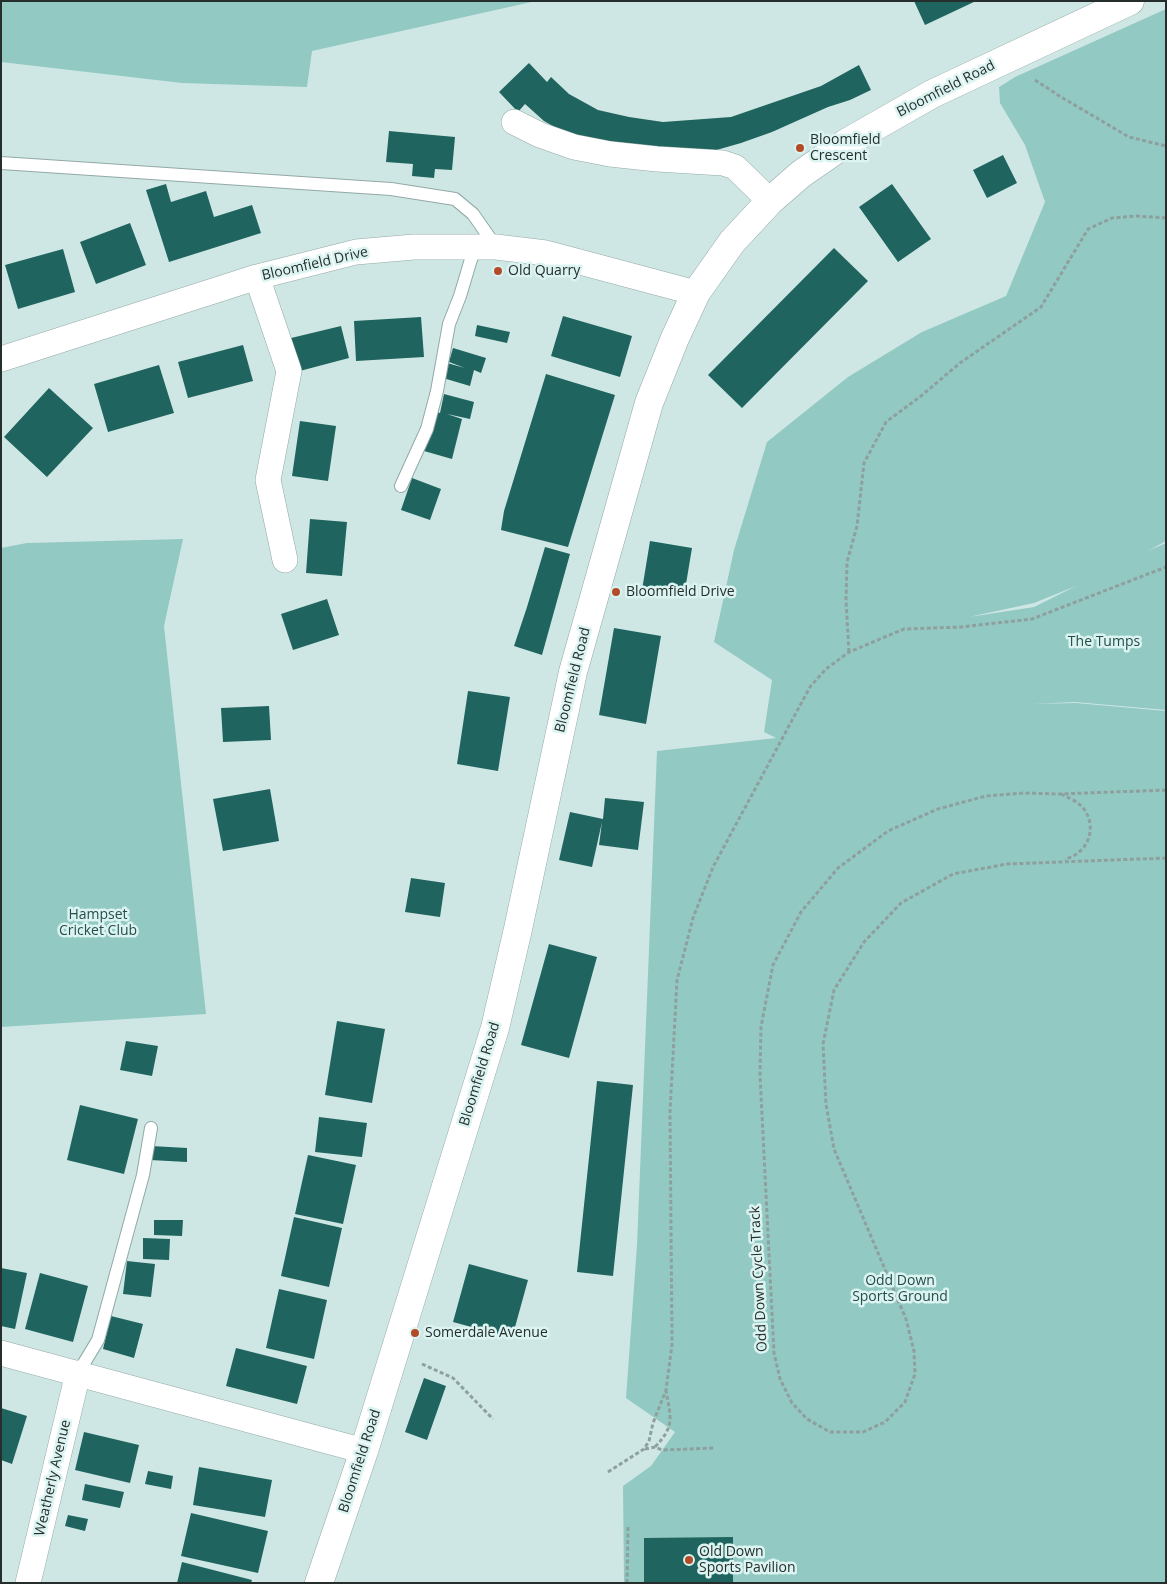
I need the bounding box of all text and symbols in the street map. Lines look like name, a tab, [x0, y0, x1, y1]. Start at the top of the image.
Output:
street label: Bloomfield Road	[894, 57, 998, 121]
place label: Bloomfield Crescent	[810, 132, 881, 164]
marker: Bloomfield Crescent	[794, 142, 806, 154]
street label: Bloomfield Drive	[260, 244, 370, 284]
place label: Old Quarry	[508, 263, 580, 279]
marker: Old Quarry	[492, 265, 504, 277]
place label: Bloomfield Drive	[626, 584, 734, 600]
marker: Bloomfield Drive	[610, 586, 622, 598]
street label: Bloomfield Road	[552, 626, 594, 734]
park label: The Tumps	[1068, 634, 1140, 650]
park label: Hampset Cricket Club	[59, 907, 137, 940]
street label: Bloomfield Road	[456, 1020, 504, 1128]
street label: Odd Down Cycle Track	[747, 1206, 771, 1352]
park label: Odd Down Sports Ground	[852, 1273, 948, 1305]
place label: Somerdale Avenue	[425, 1325, 548, 1341]
marker: Somerdale Avenue	[409, 1327, 421, 1339]
street label: Bloomfield Road	[335, 1407, 385, 1515]
street label: Weatherly Avenue	[31, 1418, 75, 1538]
place label: Old Down Sports Pavilion	[699, 1544, 795, 1576]
marker: Old Down Sports Pavilion	[683, 1554, 695, 1566]

